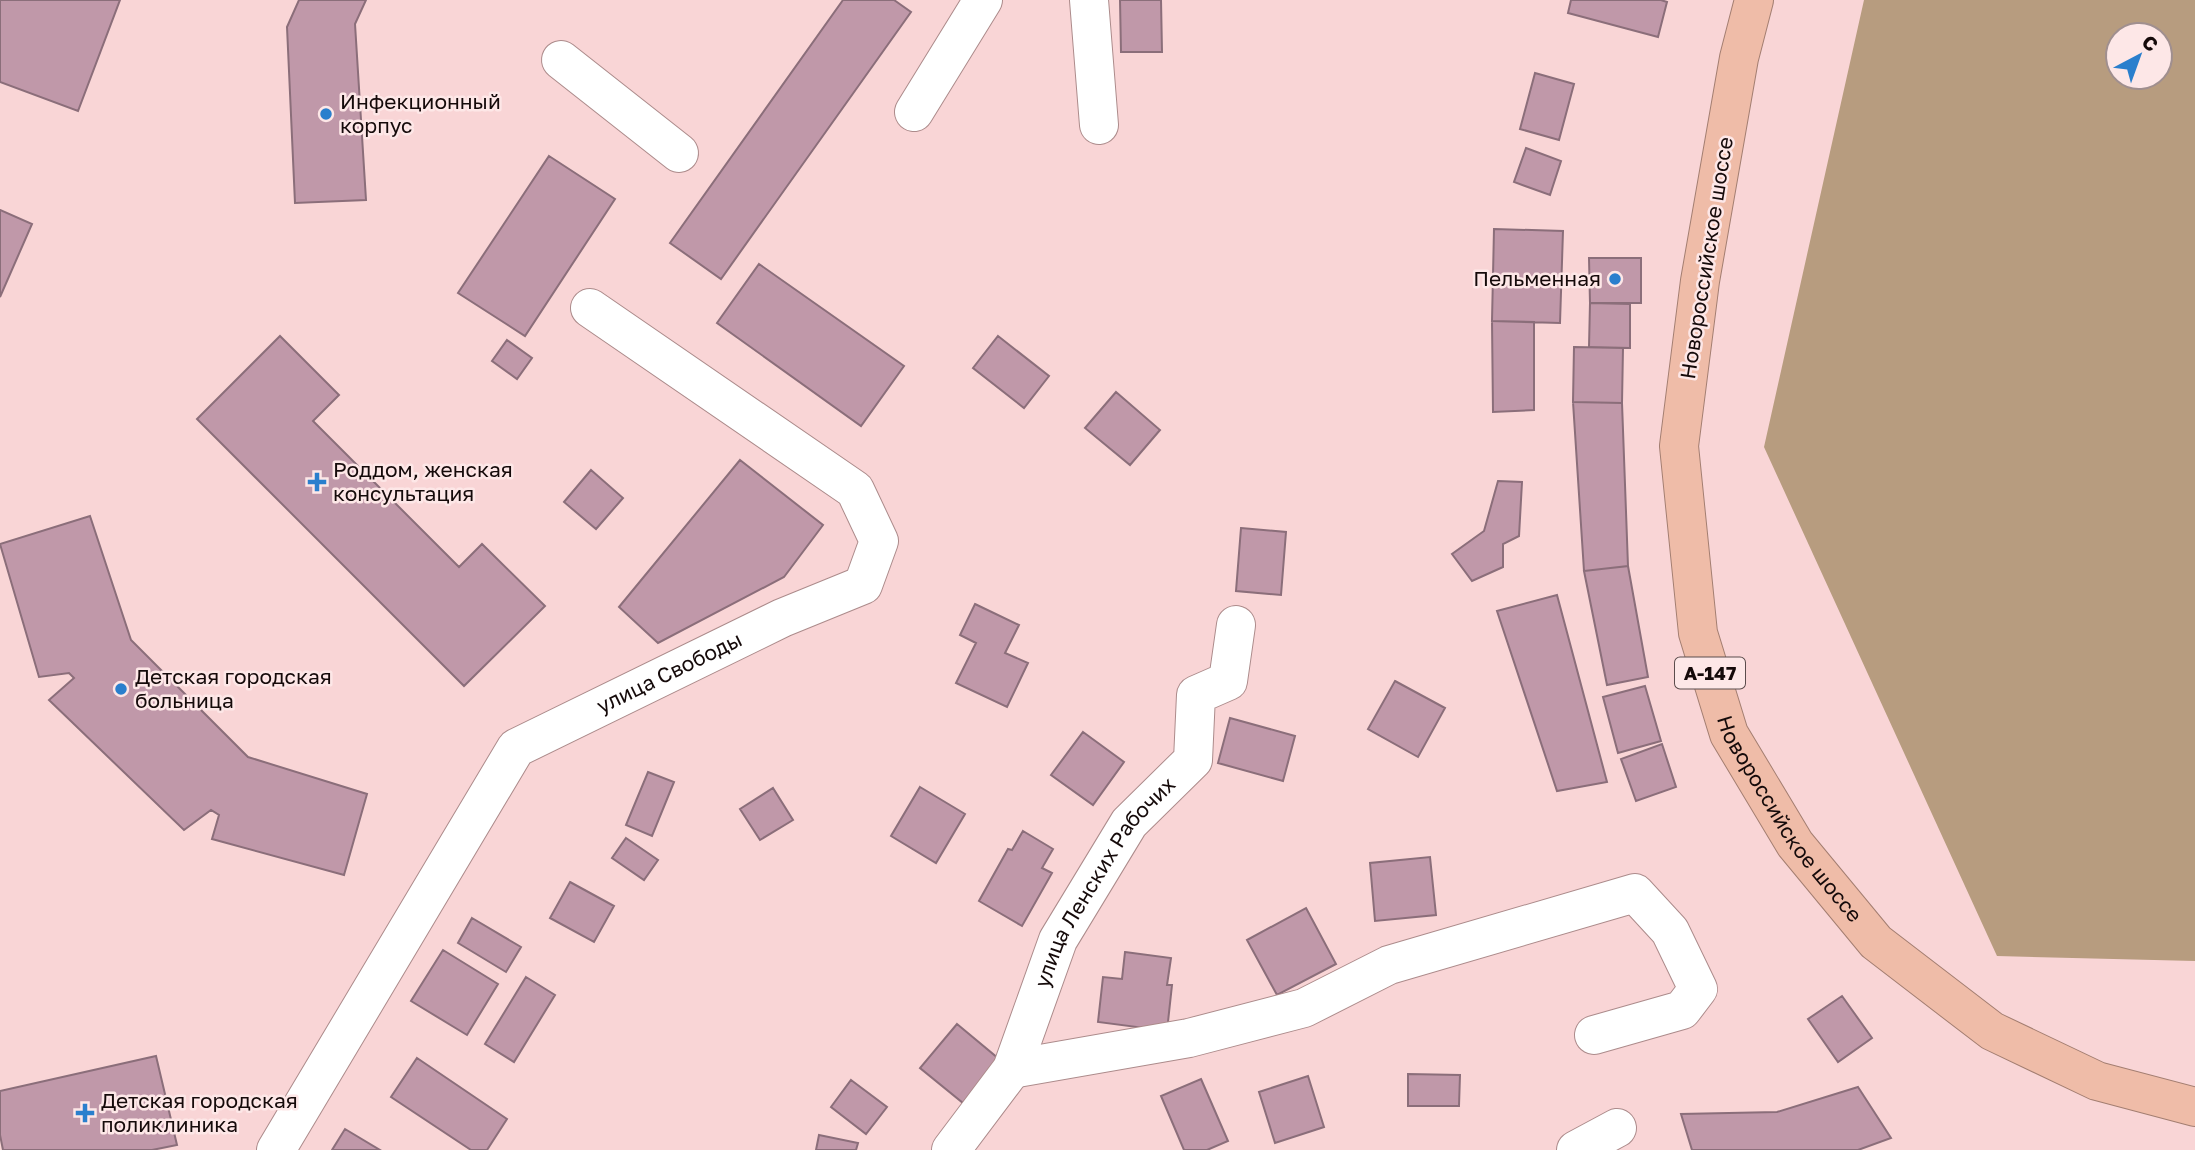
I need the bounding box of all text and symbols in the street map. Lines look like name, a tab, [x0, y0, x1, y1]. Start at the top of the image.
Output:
north arrow	[2104, 21, 2174, 91]
text: С	[2138, 30, 2163, 56]
place label: Инфекционный корпус	[340, 88, 501, 138]
marker: Инфекционный корпус	[318, 106, 334, 122]
street label: Новороссийское шоссе	[1674, 135, 1738, 381]
place label: Пельменная	[1473, 265, 1601, 291]
marker: Пельменная	[1607, 271, 1623, 287]
place label: Роддом, женская консультация	[333, 456, 513, 506]
marker: Роддом, женская консультация	[307, 472, 327, 492]
street label: улица Свободы	[592, 626, 746, 719]
road number: А-147	[1675, 658, 1745, 688]
place label: Детская городская больница	[135, 663, 332, 713]
marker: Детская городская больница	[113, 681, 129, 697]
street label: Новороссийское шоссе	[1712, 712, 1868, 927]
street label: улица Ленских Рабочих	[1028, 771, 1181, 991]
place label: Детская городская поликлиника	[101, 1087, 298, 1137]
marker: Детская городская поликлиника	[75, 1103, 95, 1123]

